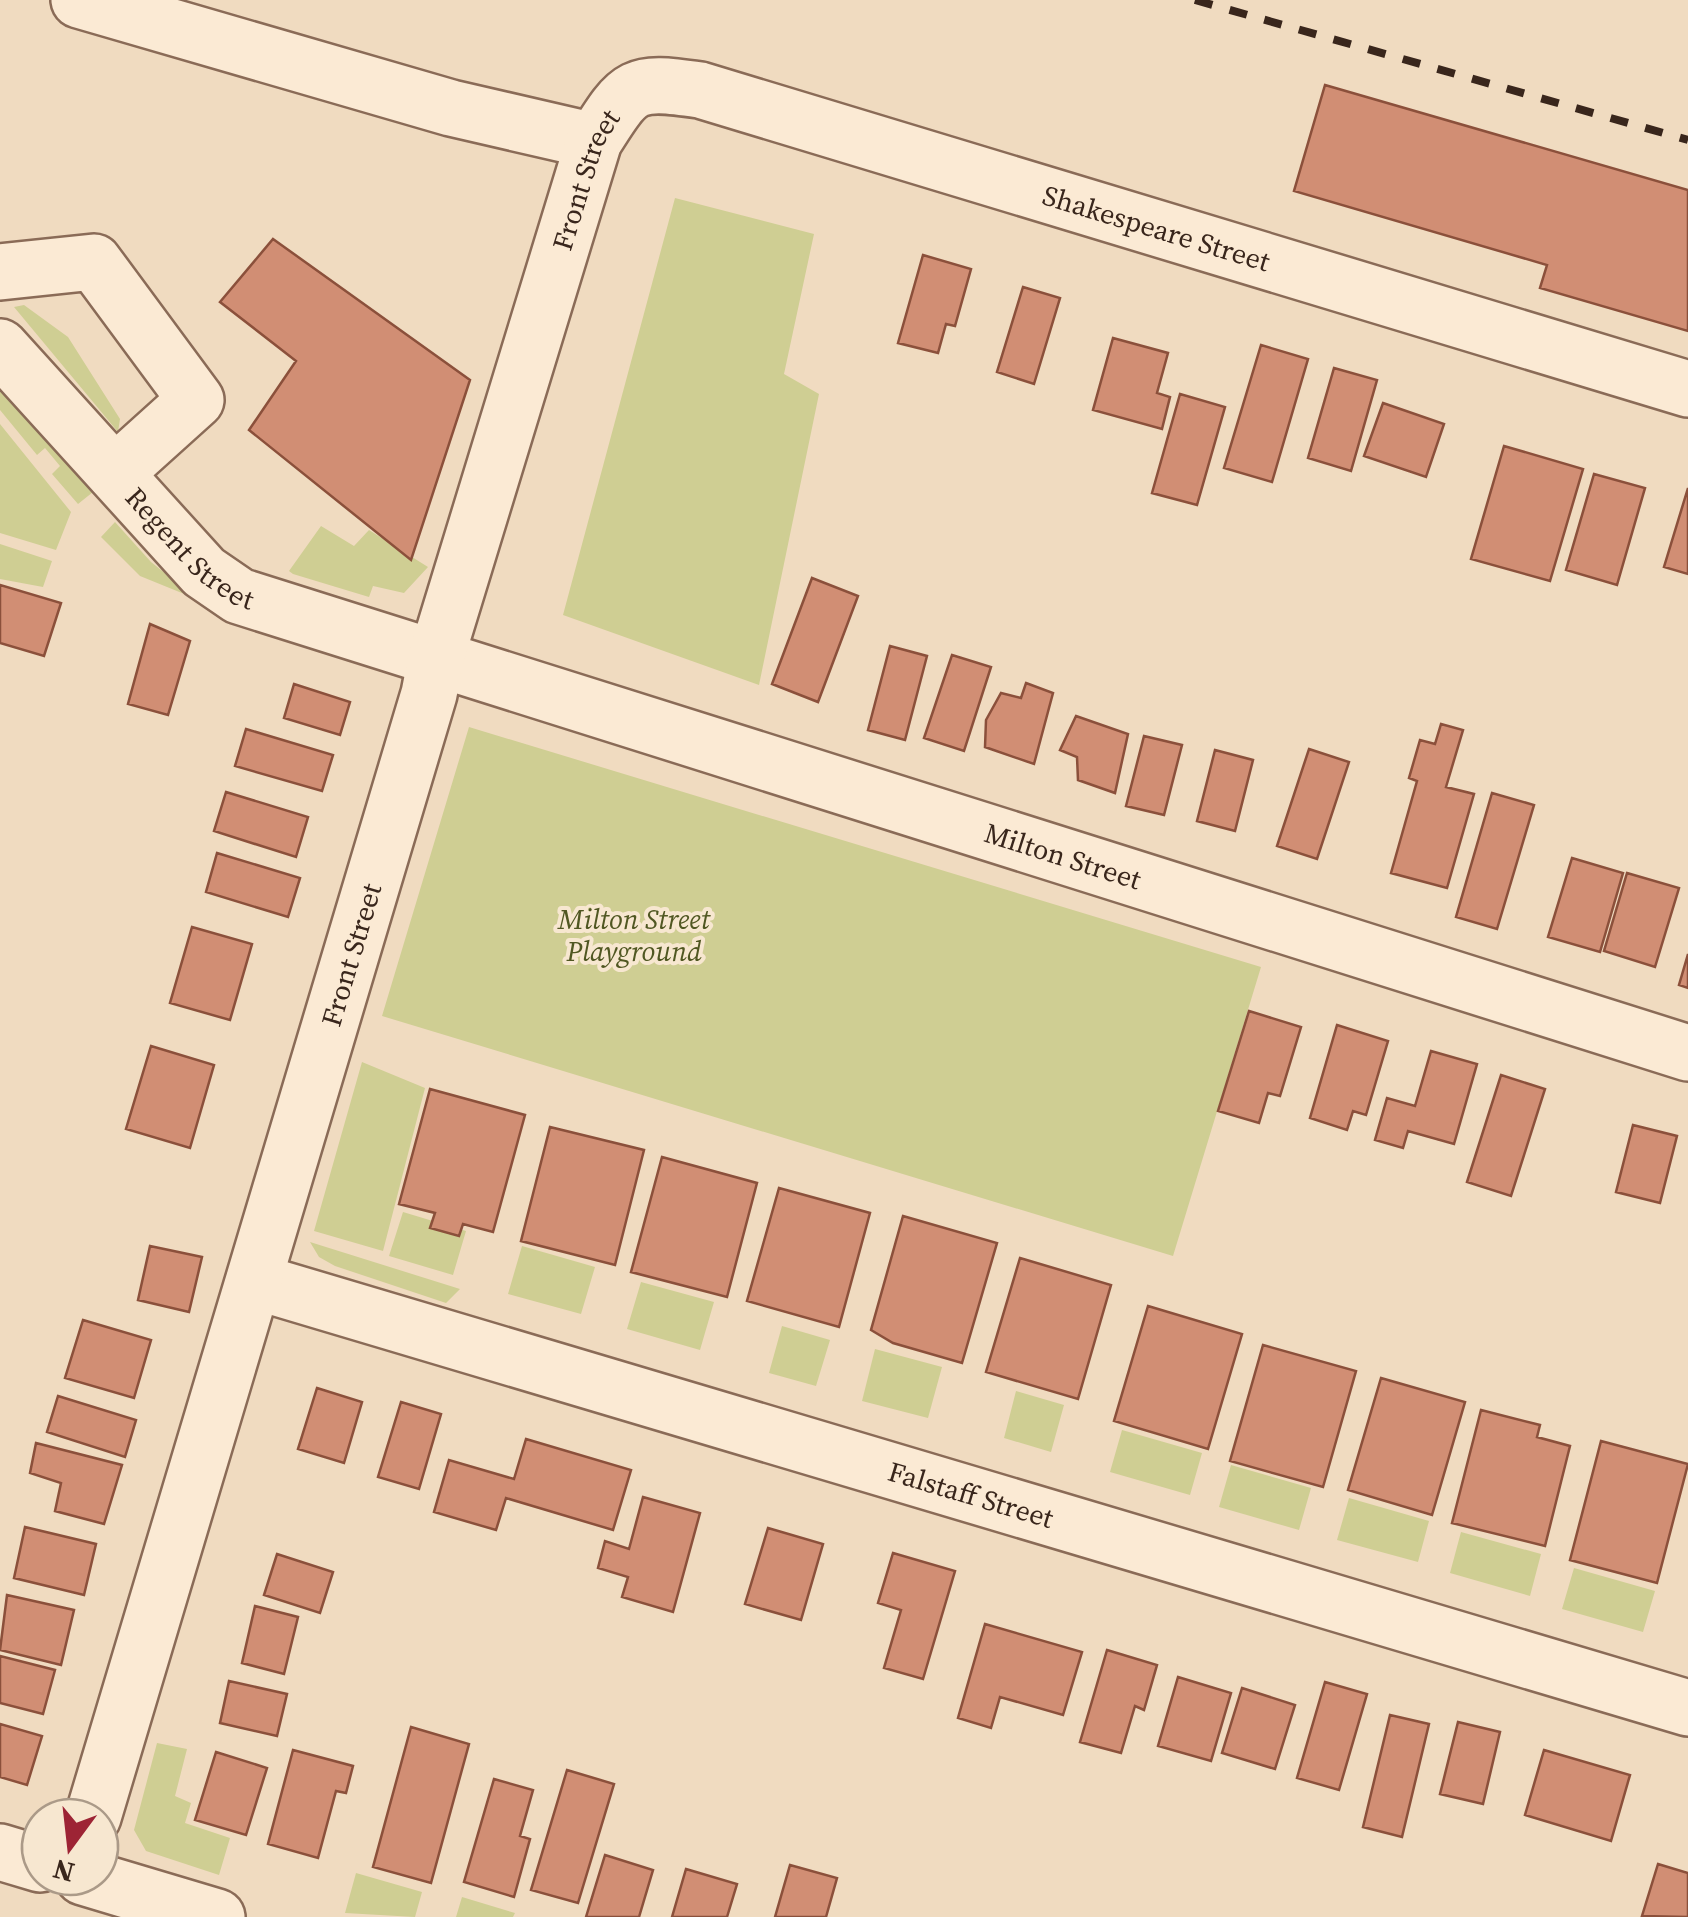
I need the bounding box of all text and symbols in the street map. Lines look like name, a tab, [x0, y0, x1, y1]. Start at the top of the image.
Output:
street label: Front Street	[543, 101, 629, 255]
street label: Shakespeare Street	[1038, 176, 1275, 281]
street label: Regent Street	[117, 479, 260, 619]
street label: Milton Street	[980, 813, 1147, 899]
street label: Front Street	[312, 878, 391, 1031]
park label: Milton Street Playground	[557, 900, 712, 970]
street label: Falstaff Street	[884, 1452, 1059, 1537]
north arrow	[20, 1797, 120, 1897]
text: N	[49, 1850, 78, 1892]

